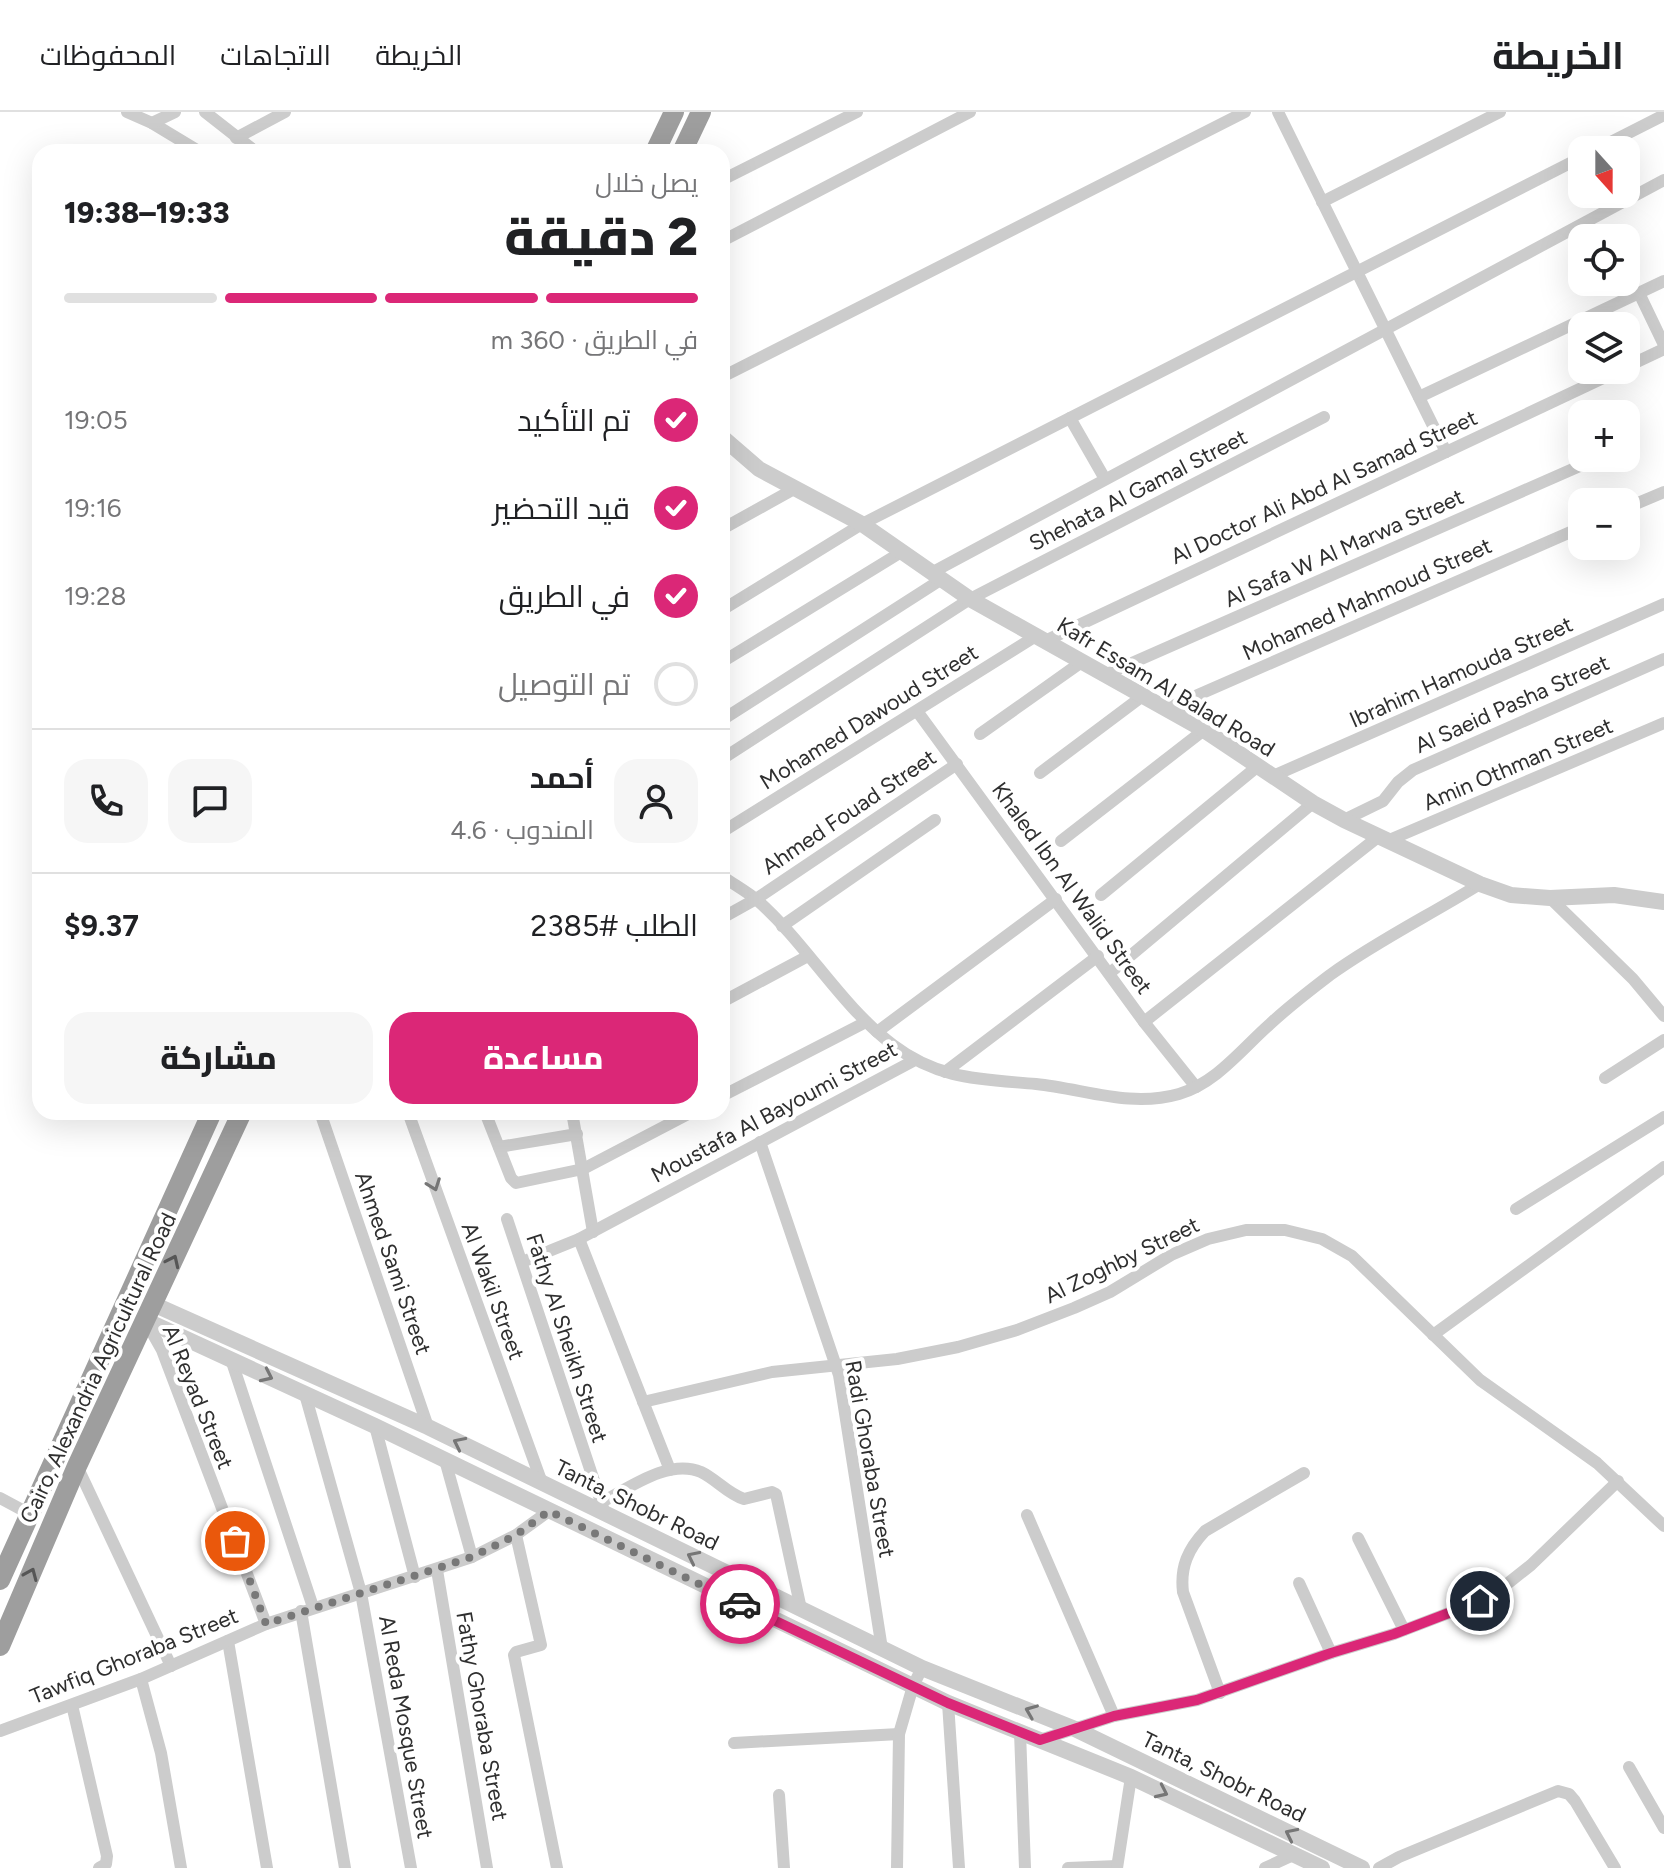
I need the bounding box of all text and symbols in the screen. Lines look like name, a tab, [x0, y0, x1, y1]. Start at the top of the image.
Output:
text: الخريطة	[1492, 33, 1624, 79]
text: المحفوظات	[40, 38, 176, 72]
text: الاتجاهات	[220, 38, 331, 72]
text: الخريطة	[375, 38, 463, 72]
north arrow	[1568, 136, 1640, 208]
map controls	[1568, 136, 1640, 560]
text: يصل خلال	[595, 167, 698, 199]
text: 19:33–19:38	[64, 194, 230, 231]
text: 2 دقيقة	[504, 206, 698, 268]
button: locate	[1568, 224, 1640, 296]
button: layers	[1568, 312, 1640, 384]
text: في الطريق · 360 m	[491, 324, 698, 356]
icon: check	[654, 398, 698, 442]
button: +	[1568, 400, 1640, 472]
text: تم التأكيد	[517, 402, 630, 439]
text: 19:05	[64, 404, 128, 436]
street label: Al Doctor Ali Abd Al Samad Street	[1166, 404, 1482, 570]
street label: Shehata Al Gamal Street	[1024, 423, 1252, 557]
street label: Al Safa W Al Marwa Street	[1220, 483, 1468, 613]
icon: check	[654, 486, 698, 530]
button: −	[1568, 488, 1640, 560]
text: قيد التحضير	[493, 490, 630, 527]
text: 19:16	[64, 492, 122, 524]
street label: Mohamed Mahmoud Street	[1238, 532, 1496, 666]
icon: check	[654, 574, 698, 618]
text: في الطريق	[499, 578, 630, 615]
text: 19:28	[64, 580, 127, 612]
street label: Kafr Essam Al Balad Road	[1052, 611, 1280, 763]
street label: Ibrahim Hamouda Street	[1345, 611, 1577, 733]
street label: Mohamed Dawoud Street	[755, 639, 983, 795]
street label: Al Saeid Pasha Street	[1411, 649, 1613, 759]
text: تم التوصيل	[498, 666, 630, 703]
street label: Amin Othman Street	[1419, 712, 1617, 816]
street label: Ahmed Fouad Street	[757, 744, 941, 880]
button: phone	[64, 759, 148, 843]
button: chat	[168, 759, 252, 843]
text: أحمد	[530, 759, 594, 796]
button: person	[614, 759, 698, 843]
street label: Khaled Ibn Al Walid Street	[986, 777, 1158, 999]
text: المندوب · 4.6	[450, 814, 594, 846]
text: $9.37	[64, 907, 139, 944]
text: الطلب #2385	[530, 907, 698, 944]
button: مشاركة	[64, 1012, 373, 1104]
button: مساعدة	[389, 1012, 698, 1104]
street label: Moustafa Al Bayoumi Street	[646, 1036, 902, 1188]
street label: Ahmed Sami Street	[349, 1168, 437, 1358]
one-way arrow	[424, 1178, 441, 1192]
street label: Cairo, Alexandria Agricultural Road	[14, 1208, 182, 1528]
street label: Al Zoghby Street	[1040, 1211, 1204, 1309]
street label: Al Wakil Street	[456, 1219, 530, 1363]
street label: Fathy Al Sheikh Street	[520, 1230, 614, 1446]
one-way arrow	[163, 1254, 179, 1269]
street label: Al Reyad Street	[157, 1321, 239, 1473]
street label: Radi Ghoraba Street	[839, 1358, 901, 1560]
one-way arrow	[258, 1366, 273, 1382]
one-way arrow	[453, 1437, 468, 1453]
street label: Tanta, Shobr Road	[551, 1454, 723, 1556]
pin	[201, 1507, 269, 1575]
icon: bag	[213, 1519, 257, 1563]
one-way arrow	[687, 1551, 701, 1567]
courier	[700, 1564, 780, 1644]
pin	[1446, 1567, 1514, 1635]
one-way arrow	[21, 1568, 37, 1582]
icon: home	[1458, 1579, 1502, 1623]
icon: car	[718, 1582, 762, 1626]
street label: Tawfiq Ghoraba Street	[26, 1602, 242, 1710]
street label: Fathy Ghoraba Street	[450, 1609, 514, 1823]
street label: Al Reda Mosque Street	[373, 1613, 439, 1841]
one-way arrow	[1025, 1705, 1039, 1721]
street label: Tanta, Shobr Road	[1138, 1726, 1310, 1828]
one-way arrow	[1154, 1782, 1169, 1798]
one-way arrow	[1285, 1828, 1300, 1844]

